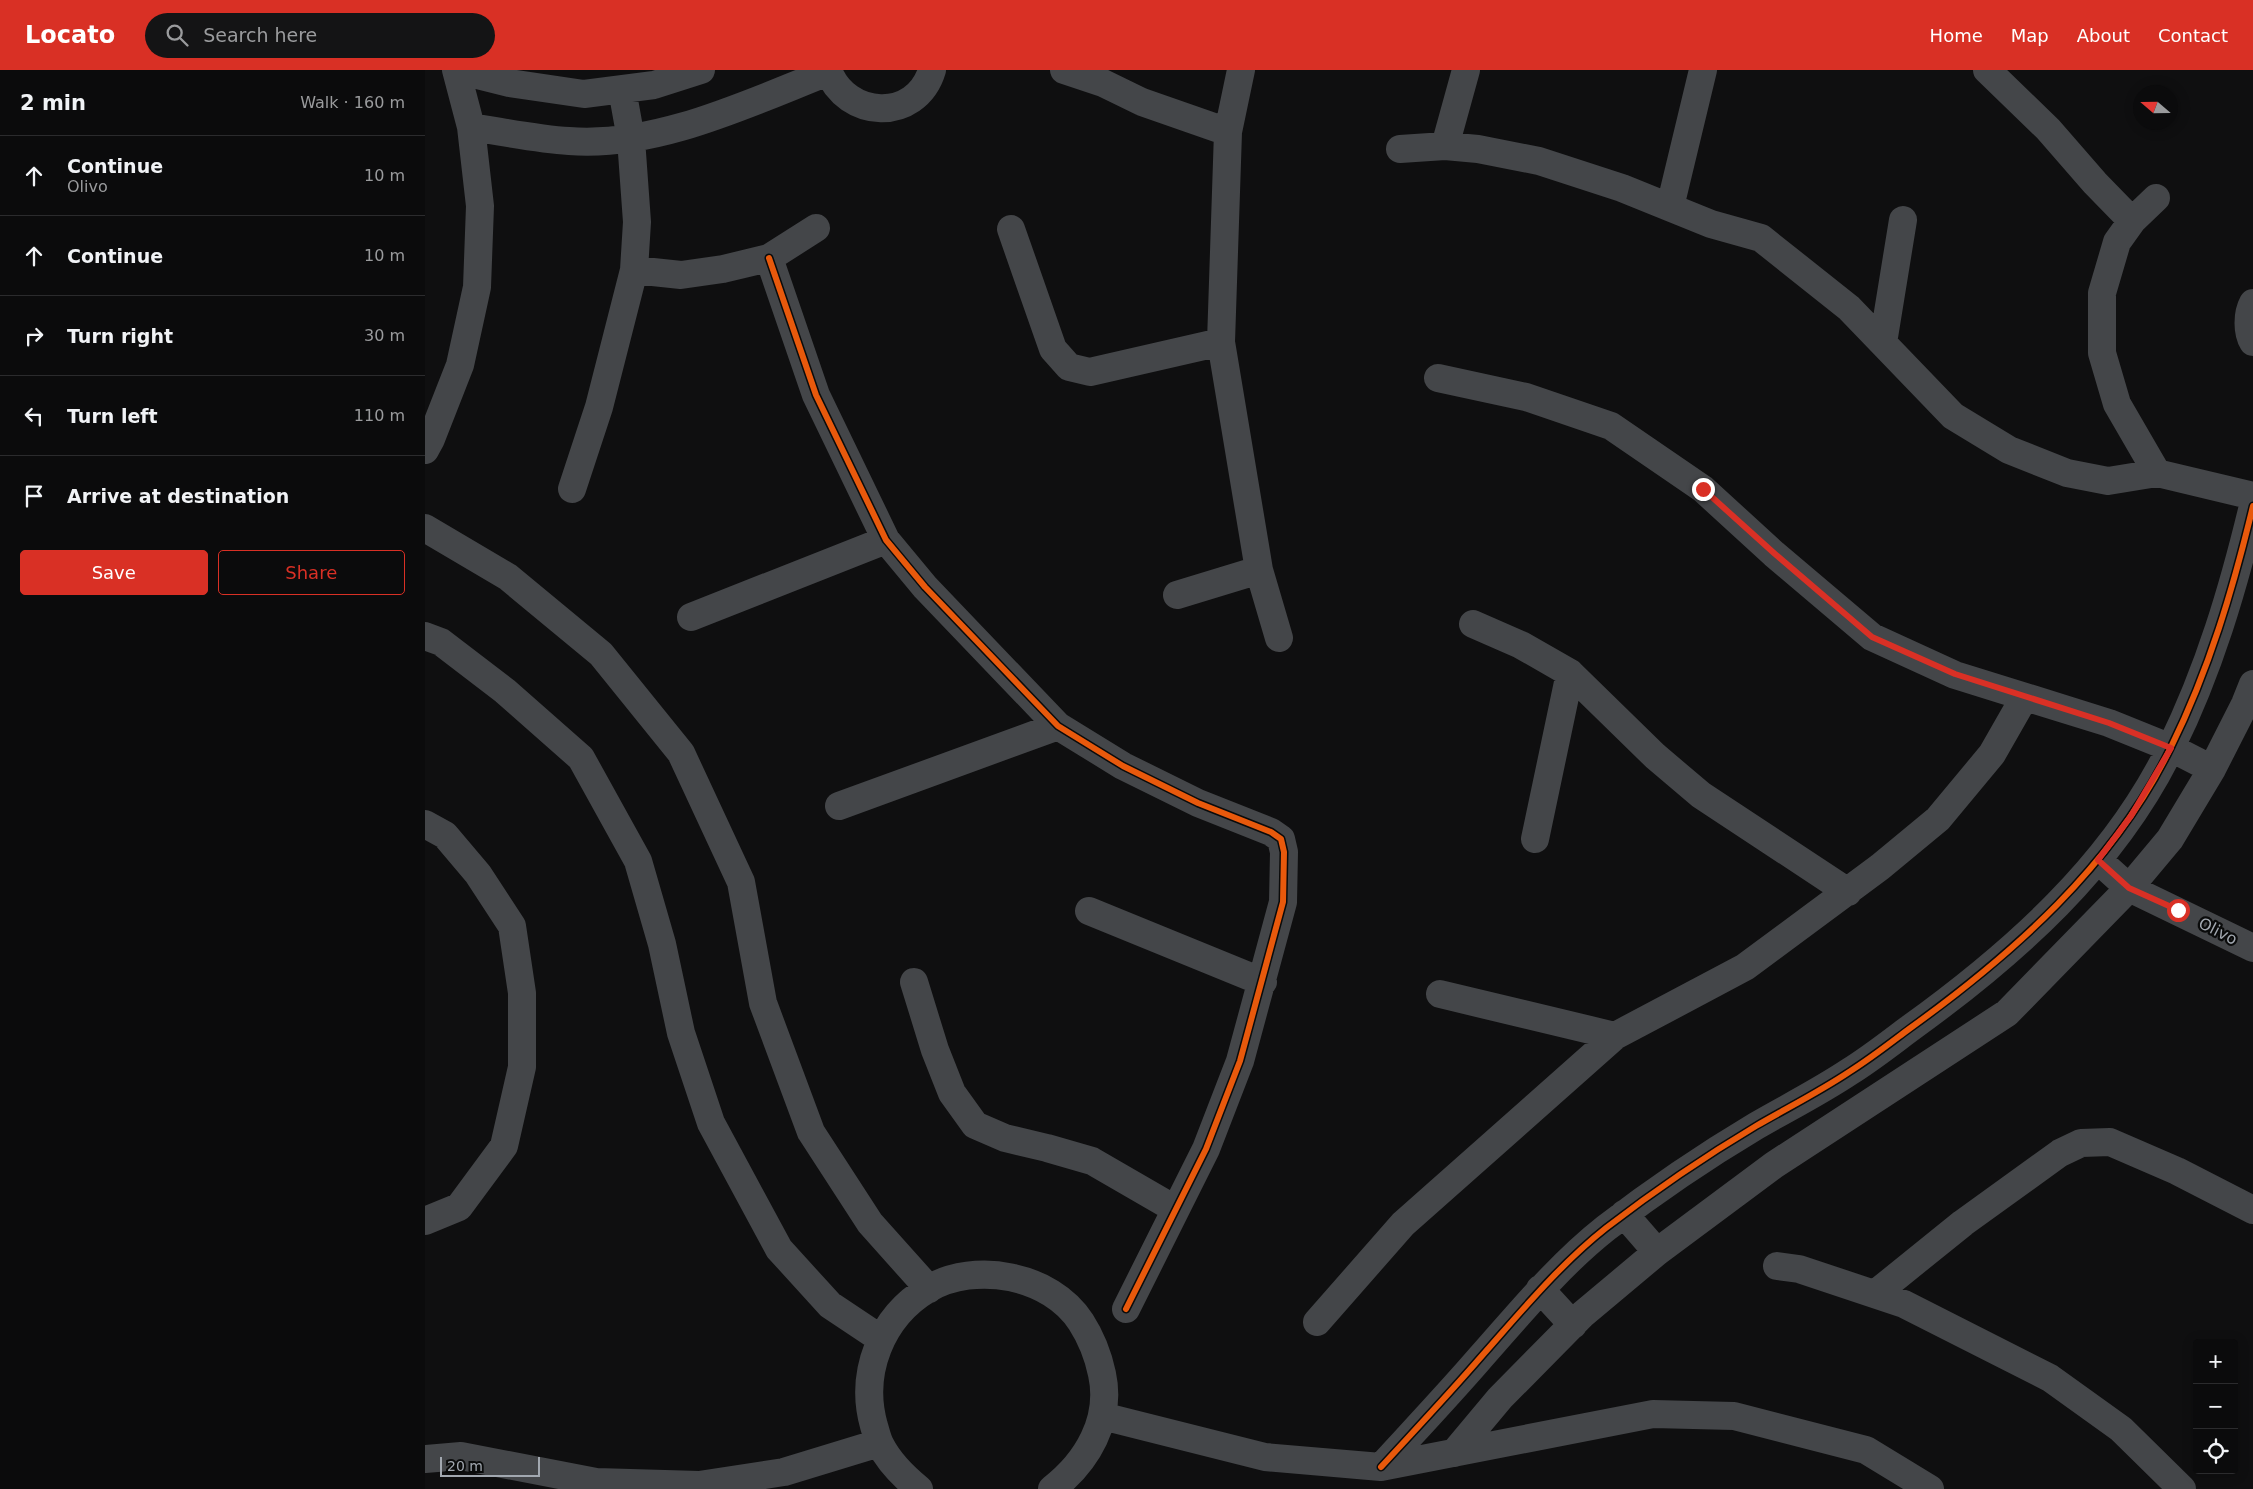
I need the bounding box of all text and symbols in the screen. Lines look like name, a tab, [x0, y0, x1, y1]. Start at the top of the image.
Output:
search box	[145, 13, 495, 58]
text: Locato	[25, 21, 115, 49]
icon: search	[163, 21, 191, 49]
text: Search here	[203, 24, 317, 46]
text: Home	[1930, 25, 1983, 46]
text: Map	[2011, 25, 2049, 46]
text: About	[2077, 25, 2130, 46]
text: Contact	[2158, 25, 2228, 46]
north arrow	[2133, 85, 2178, 130]
text: 2 min	[20, 91, 86, 115]
text: Walk · 160 m	[300, 93, 405, 112]
text: Continue	[67, 155, 163, 177]
icon: ahead	[20, 162, 48, 190]
text: 10 m	[364, 166, 405, 185]
text: Olivo	[67, 177, 108, 196]
icon: ahead	[20, 242, 48, 270]
text: Continue	[67, 245, 163, 267]
text: 10 m	[364, 246, 405, 265]
icon: right	[20, 322, 48, 350]
text: Turn right	[67, 325, 173, 347]
text: 30 m	[364, 326, 405, 345]
icon: left	[20, 402, 48, 430]
text: Turn left	[67, 405, 158, 427]
text: 110 m	[354, 406, 405, 425]
route end	[1692, 478, 1715, 501]
icon: arrive	[20, 482, 48, 510]
text: Arrive at destination	[67, 485, 289, 507]
button: Save	[20, 550, 208, 595]
button: Share	[218, 550, 405, 595]
route start	[2167, 899, 2190, 922]
street label: Olivo	[2196, 913, 2240, 949]
map controls	[2193, 1339, 2238, 1474]
button: +	[2193, 1339, 2238, 1384]
button: −	[2193, 1384, 2238, 1429]
button: locate	[2193, 1429, 2238, 1474]
scale bar	[440, 1454, 540, 1477]
text: 20 m	[447, 1458, 483, 1474]

